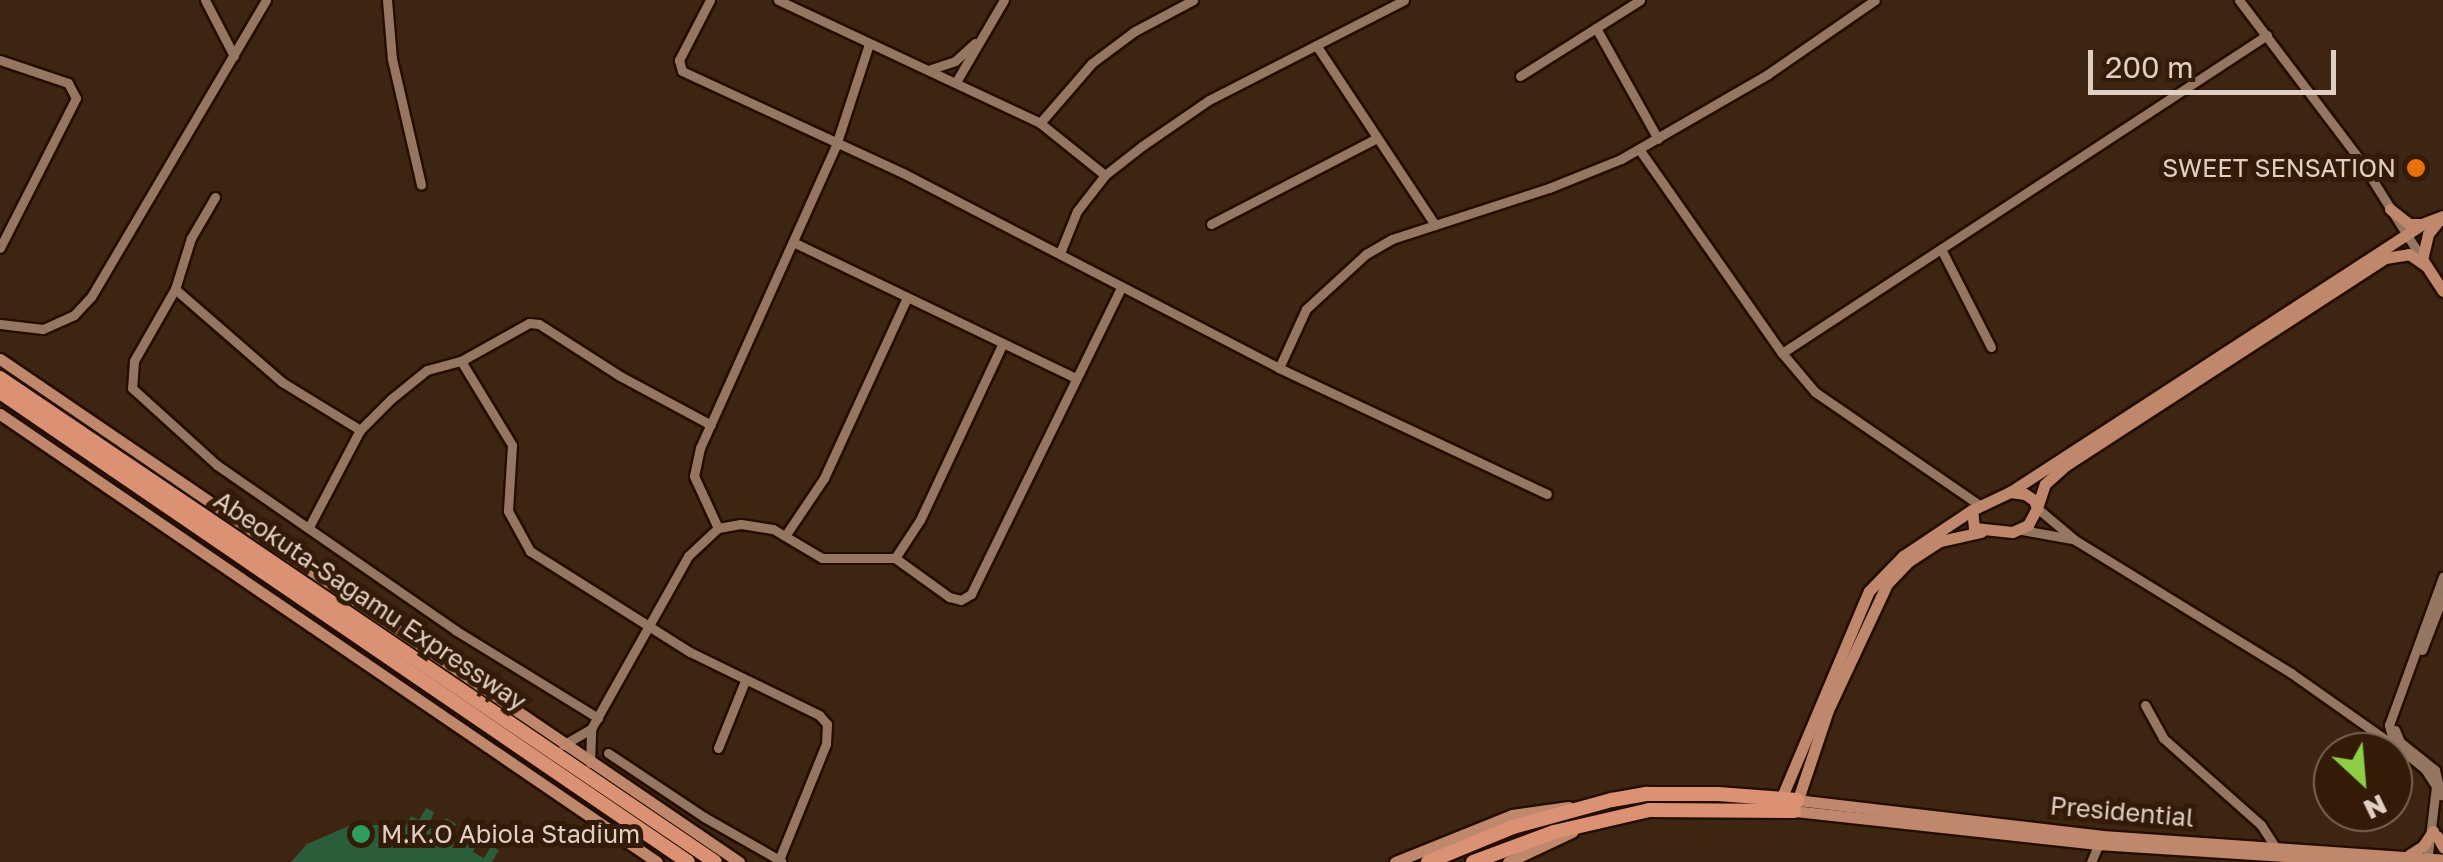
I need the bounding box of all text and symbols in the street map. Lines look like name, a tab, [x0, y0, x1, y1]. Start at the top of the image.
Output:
scale bar	[2093, 30, 2340, 92]
text: 200 m	[2105, 49, 2194, 85]
place label: SWEET SENSATION	[2162, 153, 2396, 183]
marker: SWEET SENSATION	[2405, 157, 2427, 179]
street label: Abeokuta-Sagamu Expressway	[208, 485, 532, 717]
north arrow	[2313, 732, 2413, 832]
text: N	[2359, 788, 2392, 827]
street label: Presidential	[2049, 791, 2195, 833]
place label: M.K.O Abiola Stadium	[381, 819, 640, 849]
marker: M.K.O Abiola Stadium	[350, 823, 372, 845]

